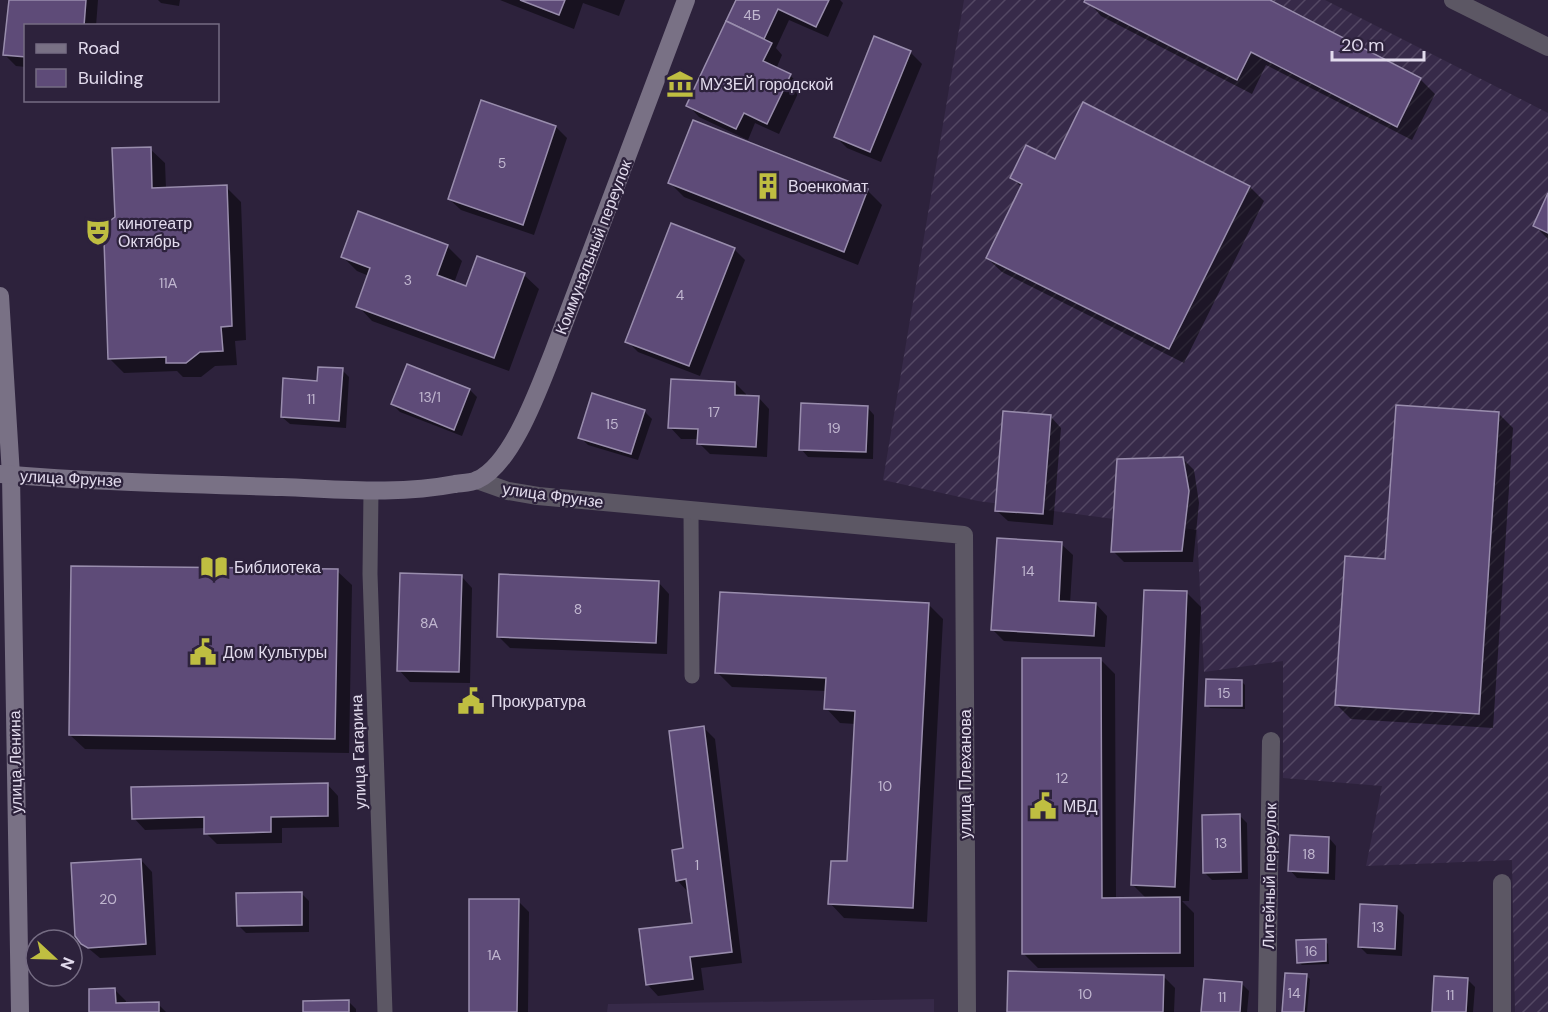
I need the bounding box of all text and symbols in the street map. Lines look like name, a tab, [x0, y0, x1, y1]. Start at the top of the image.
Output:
house number: 4Б	[743, 6, 761, 24]
legend	[24, 24, 219, 102]
scale bar	[1332, 24, 1424, 62]
text: 20 m	[1341, 33, 1384, 57]
text: Road	[78, 36, 120, 60]
text: Building	[78, 66, 143, 90]
museum icon: МУЗЕЙ городской	[665, 69, 695, 99]
place label: МУЗЕЙ городской	[700, 74, 833, 95]
house number: 5	[498, 154, 506, 172]
street label: Коммунальный переулок	[550, 156, 637, 338]
building icon: Военкомат	[753, 171, 783, 201]
place label: Военкомат	[788, 176, 869, 197]
place label: кинотеатр Октябрь	[118, 213, 192, 252]
theatre icon: кинотеатр Октябрь	[83, 217, 113, 247]
house number: 3	[404, 271, 412, 289]
house number: 11А	[159, 274, 178, 292]
house number: 4	[676, 286, 685, 304]
house number: 13/1	[419, 388, 441, 406]
house number: 11	[307, 390, 315, 408]
house number: 17	[708, 403, 720, 421]
house number: 15	[606, 415, 618, 433]
house number: 19	[827, 419, 841, 437]
street label: улица Фрунзе	[19, 465, 123, 492]
street label: улица Фрунзе	[501, 478, 605, 513]
library icon: Библиотека	[199, 552, 229, 582]
place label: Библиотека	[234, 557, 321, 578]
house number: 14	[1022, 562, 1035, 580]
house number: 8	[574, 600, 582, 618]
house number: 8А	[420, 614, 439, 632]
public building icon: Дом Культуры	[188, 637, 218, 667]
place label: Дом Культуры	[223, 642, 327, 663]
house number: 15	[1218, 684, 1230, 702]
public building icon: Прокуратура	[456, 686, 486, 716]
place label: Прокуратура	[491, 691, 586, 712]
street label: улица Гагарина	[346, 694, 371, 810]
street label: улица Плеханова	[955, 709, 976, 839]
street label: улица Ленина	[4, 710, 27, 814]
house number: 12	[1056, 769, 1068, 787]
house number: 10	[878, 777, 892, 795]
public building icon: МВД	[1028, 791, 1058, 821]
place label: МВД	[1063, 796, 1098, 817]
street label: Литейный переулок	[1258, 802, 1281, 949]
house number: 13	[1215, 834, 1227, 852]
house number: 18	[1303, 845, 1315, 863]
house number: 1	[695, 856, 699, 874]
house number: 20	[99, 890, 117, 908]
house number: 13	[1372, 918, 1384, 936]
north arrow	[24, 928, 84, 988]
house number: 16	[1304, 942, 1318, 960]
house number: 1А	[487, 946, 502, 964]
text: N	[56, 954, 79, 973]
house number: 14	[1288, 984, 1301, 1002]
house number: 10	[1078, 985, 1092, 1003]
house number: 11	[1446, 986, 1454, 1004]
house number: 11	[1218, 988, 1226, 1006]

